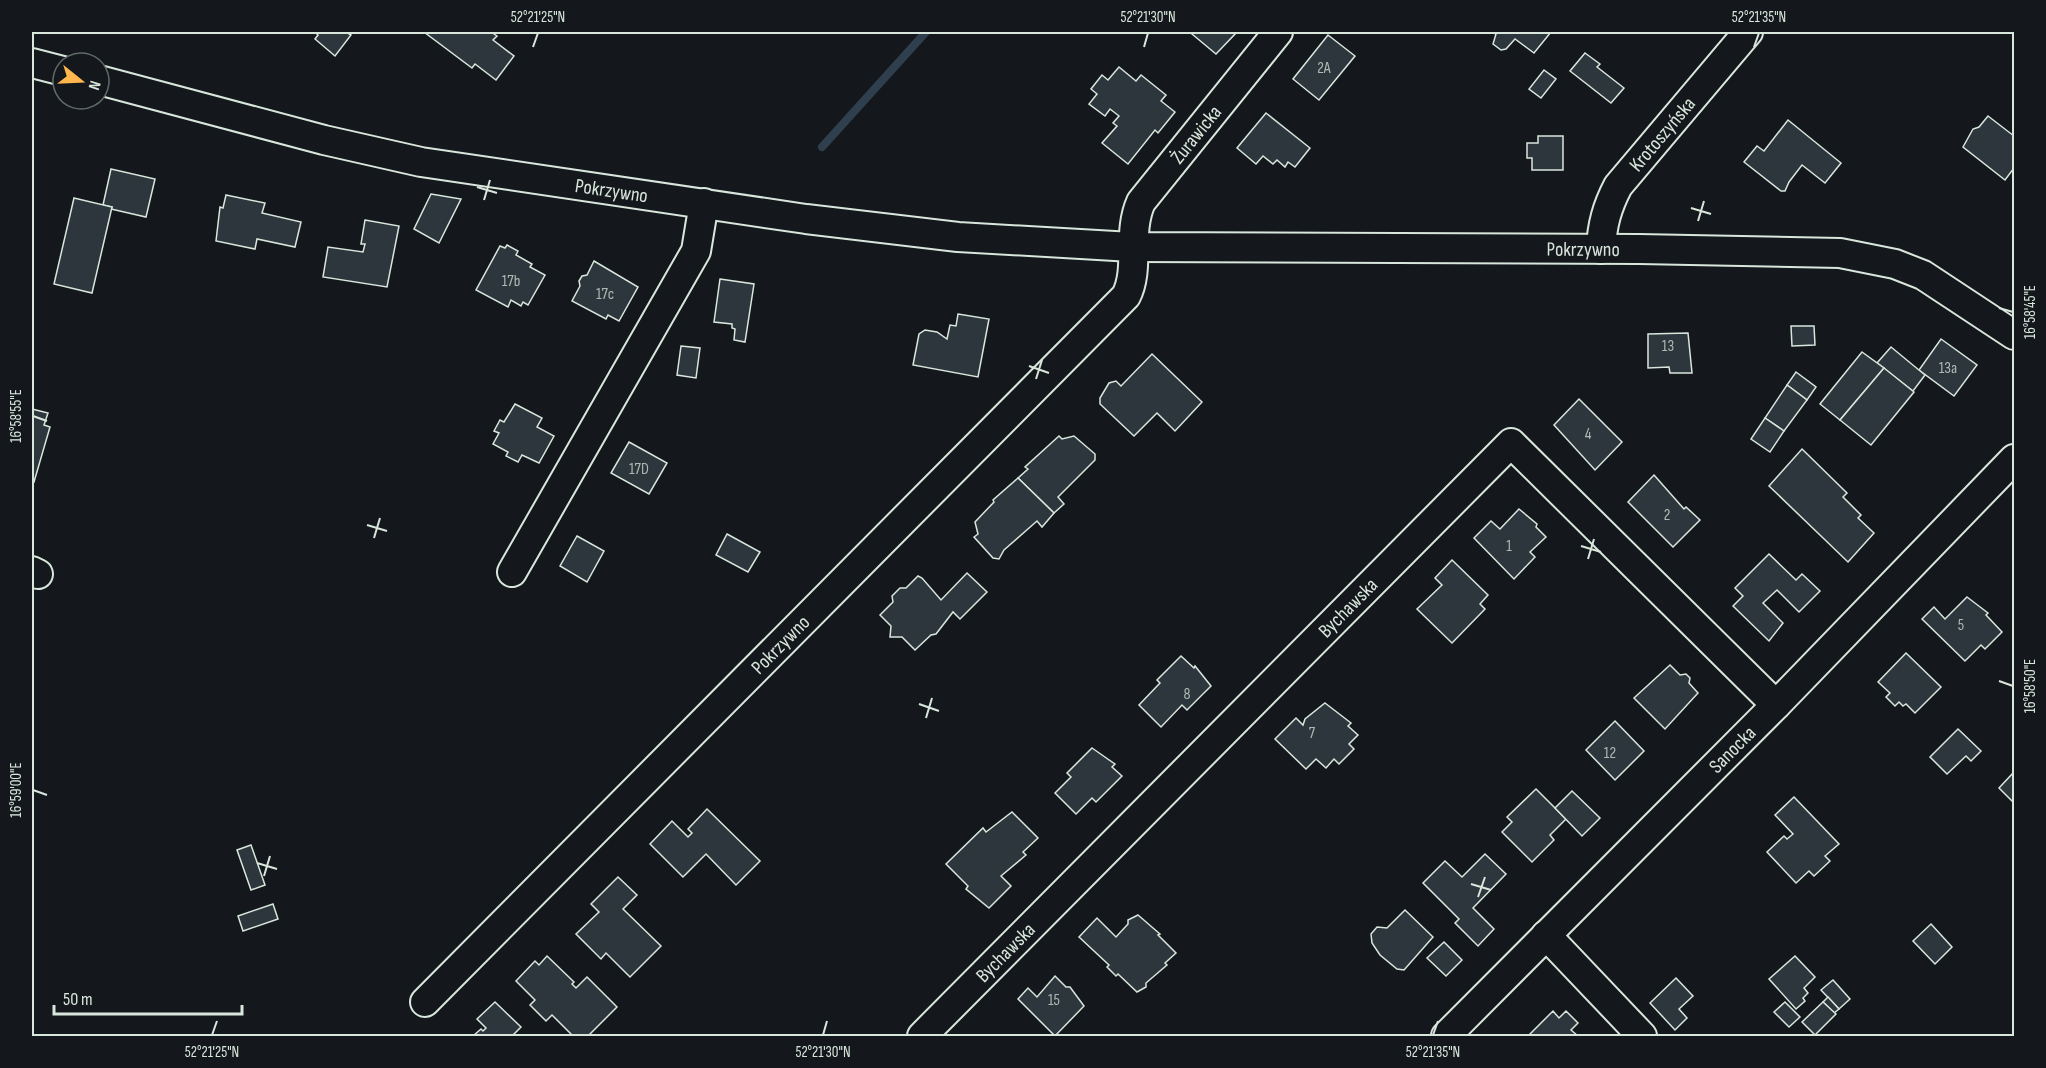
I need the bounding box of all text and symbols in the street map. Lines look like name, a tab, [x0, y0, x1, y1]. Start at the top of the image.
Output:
text: 52°21'25"N	[511, 8, 565, 27]
text: 52°21'30"N	[1120, 8, 1176, 27]
text: 52°21'35"N	[1732, 8, 1786, 27]
north arrow	[51, 51, 111, 111]
house number: 2A	[1317, 59, 1331, 78]
text: N	[83, 78, 104, 92]
street label: Krotoszyńska	[1625, 92, 1701, 177]
street label: Żurawicka	[1166, 101, 1227, 169]
street label: Pokrzywno	[573, 174, 649, 208]
street label: Pokrzywno	[1546, 238, 1620, 262]
house number: 17b	[502, 272, 520, 291]
house number: 17c	[596, 285, 614, 304]
text: 16°58'45"E	[2021, 285, 2040, 339]
house number: 13	[1662, 337, 1674, 356]
house number: 13a	[1939, 359, 1957, 378]
text: 16°58'55"E	[7, 389, 26, 443]
house number: 4	[1585, 425, 1592, 444]
house number: 17D	[629, 460, 649, 479]
house number: 2	[1664, 506, 1670, 525]
house number: 1	[1506, 537, 1512, 556]
street label: Bychawska	[1314, 573, 1383, 643]
street label: Pokrzywno	[746, 611, 815, 680]
house number: 5	[1958, 616, 1964, 635]
text: 16°58'50"E	[2021, 659, 2040, 713]
house number: 8	[1183, 685, 1191, 704]
street label: Sanocka	[1704, 721, 1761, 778]
house number: 7	[1309, 724, 1316, 743]
house number: 12	[1604, 744, 1616, 763]
text: 16°59'00"E	[7, 762, 26, 818]
street label: Bychawska	[971, 918, 1041, 988]
scale bar	[54, 978, 242, 1016]
text: 50 m	[63, 989, 93, 1010]
house number: 15	[1048, 991, 1060, 1010]
text: 52°21'25"N	[185, 1043, 239, 1062]
text: 52°21'30"N	[795, 1043, 851, 1062]
text: 52°21'35"N	[1406, 1043, 1460, 1062]

